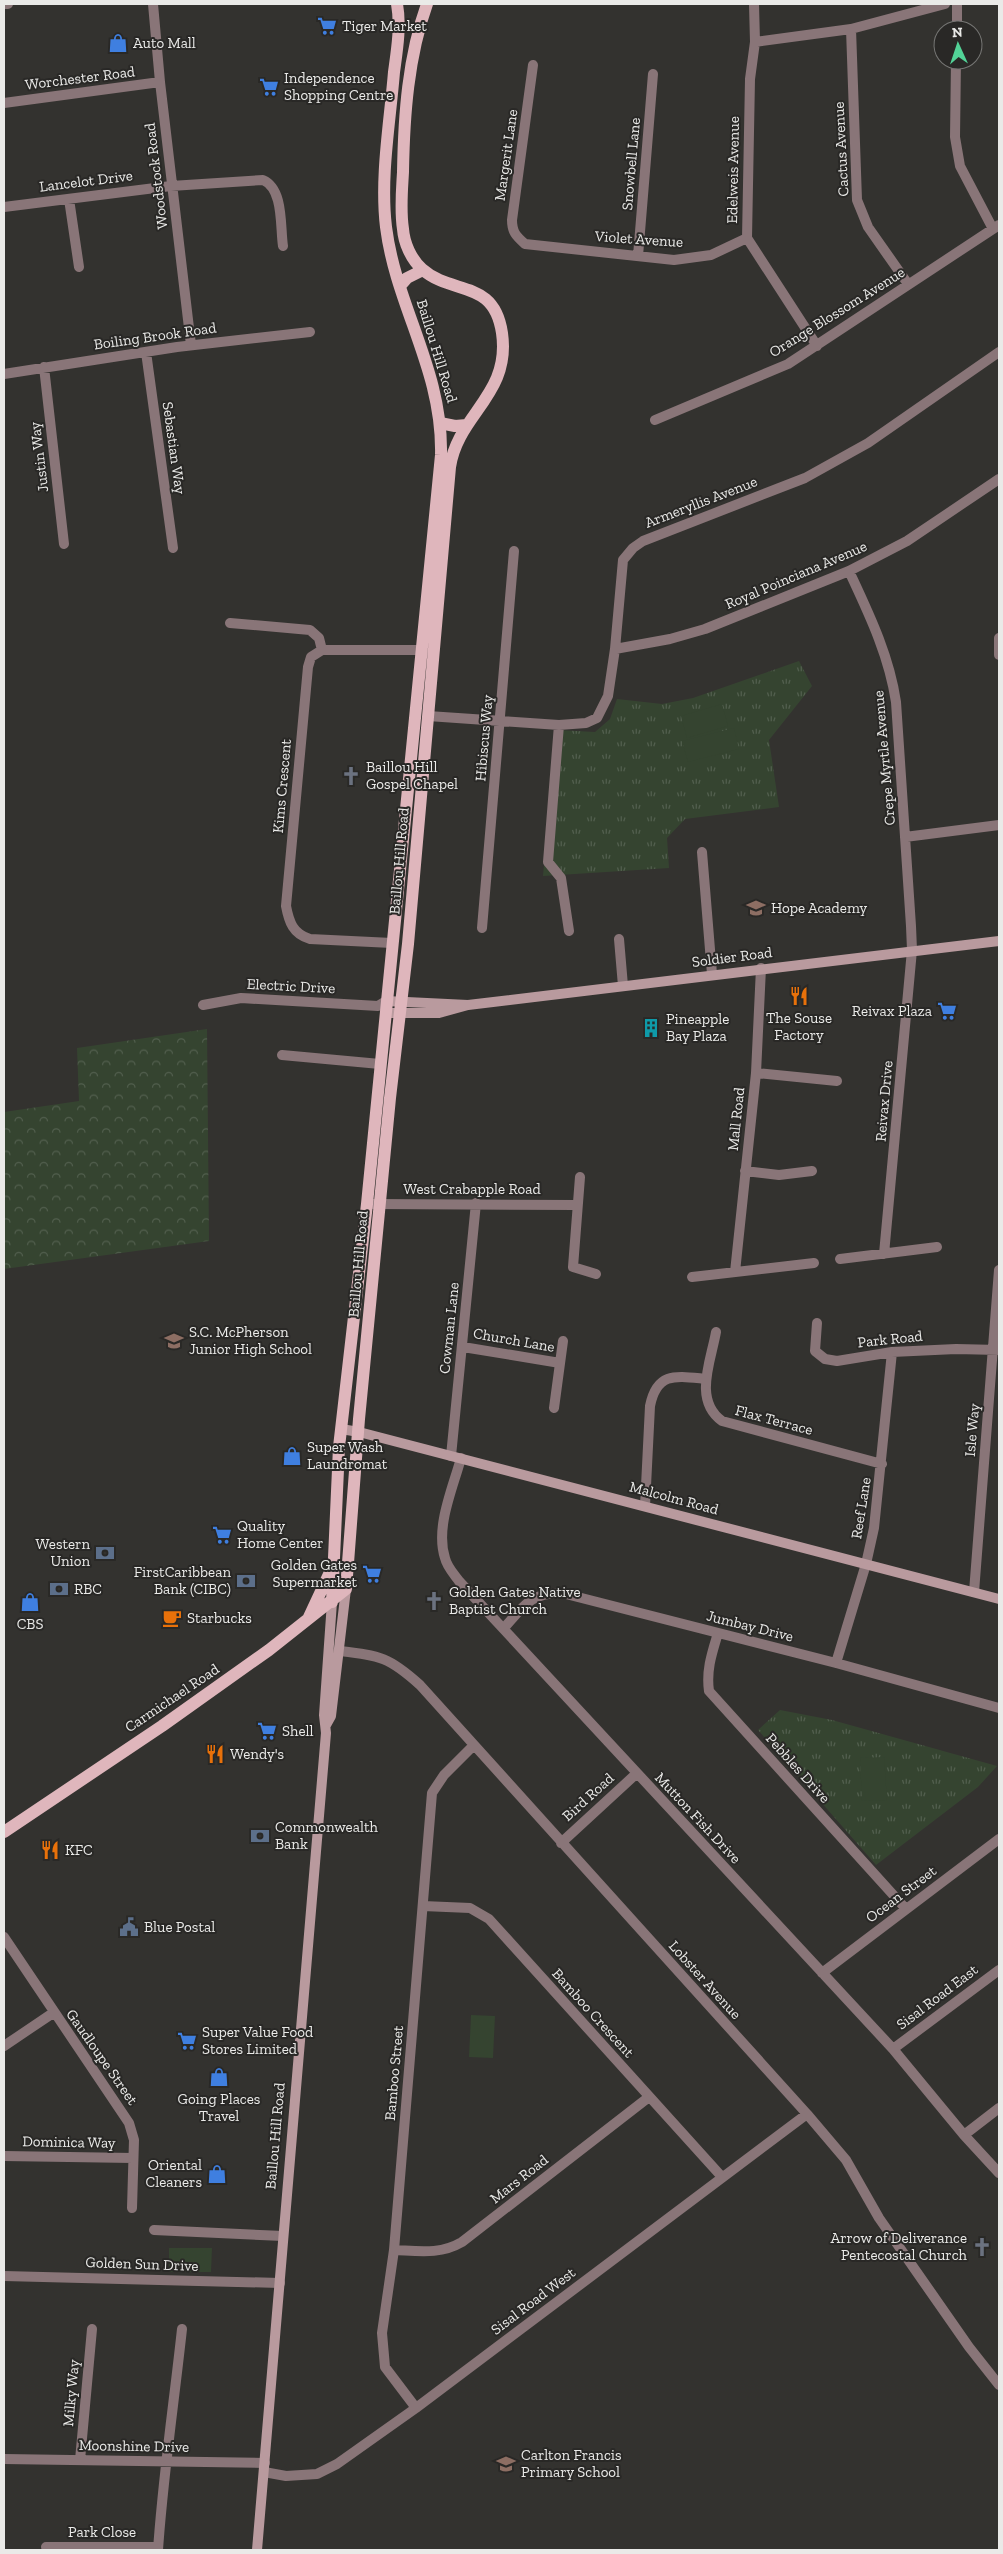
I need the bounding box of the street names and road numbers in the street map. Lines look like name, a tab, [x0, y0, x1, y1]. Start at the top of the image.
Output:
street label: Worchester Road	[24, 62, 137, 94]
street label: Cactus Avenue	[830, 101, 852, 197]
street label: Margerit Lane	[491, 108, 521, 202]
street label: Edelweis Avenue	[723, 116, 743, 224]
street label: Snowbell Lane	[618, 117, 644, 211]
street label: Woodstock Road	[140, 121, 171, 230]
street label: Lancelot Drive	[38, 166, 134, 196]
street label: Violet Avenue	[593, 227, 684, 251]
street label: Orange Blossom Avenue	[766, 263, 908, 361]
street label: Baillou Hill Road	[413, 297, 461, 406]
street label: Boiling Brook Road	[93, 318, 218, 354]
street label: Sebastian Way	[159, 401, 189, 496]
street label: Justin Way	[26, 420, 52, 493]
street label: Armeryllis Avenue	[642, 472, 760, 532]
street label: Royal Poinciana Avenue	[722, 537, 870, 613]
street label: Crepe Myrtle Avenue	[869, 690, 899, 826]
street label: Hibiscus Way	[471, 694, 497, 782]
street label: Kims Crescent	[269, 738, 295, 834]
street label: Baillou Hill Road	[385, 806, 413, 915]
street label: Soldier Road	[691, 943, 774, 971]
street label: Electric Drive	[246, 975, 336, 997]
street label: Reivax Drive	[871, 1060, 897, 1142]
street label: Mall Road	[724, 1085, 748, 1152]
street label: West Crabapple Road	[403, 1180, 542, 1198]
street label: Baillou Hill Road	[344, 1209, 372, 1318]
street label: Cowman Lane	[435, 1281, 463, 1375]
street label: Church Lane	[472, 1324, 556, 1356]
street label: Park Road	[857, 1327, 924, 1351]
street label: Flax Terrace	[733, 1401, 815, 1439]
street label: Isle Way	[961, 1402, 983, 1457]
street label: Reef Lane	[847, 1476, 875, 1540]
street label: Malcolm Road	[627, 1477, 721, 1519]
street label: Jumbay Drive	[705, 1607, 795, 1645]
street label: Carmichael Road	[122, 1659, 223, 1736]
street label: Pebbles Drive	[762, 1729, 834, 1807]
street label: Bird Road	[558, 1769, 618, 1825]
street label: Mutton Fish Drive	[651, 1769, 745, 1867]
street label: Ocean Street	[862, 1861, 940, 1926]
street label: Lobster Avenue	[665, 1937, 745, 2023]
street label: Sisal Road East	[893, 1960, 982, 2033]
street label: Bamboo Crescent	[548, 1965, 638, 2062]
street label: Gaudloupe Street	[62, 2006, 142, 2109]
street label: Bamboo Street	[381, 2024, 407, 2121]
street label: Baillou Hill Road	[261, 2081, 289, 2190]
street label: Dominica Way	[22, 2132, 116, 2152]
street label: Mars Road	[486, 2150, 552, 2207]
street label: Golden Sun Drive	[85, 2253, 199, 2275]
street label: Sisal Road West	[487, 2263, 579, 2339]
street label: Milky Way	[59, 2358, 83, 2427]
street label: Moonshine Drive	[79, 2436, 189, 2456]
street label: Park Close	[68, 2523, 136, 2541]

